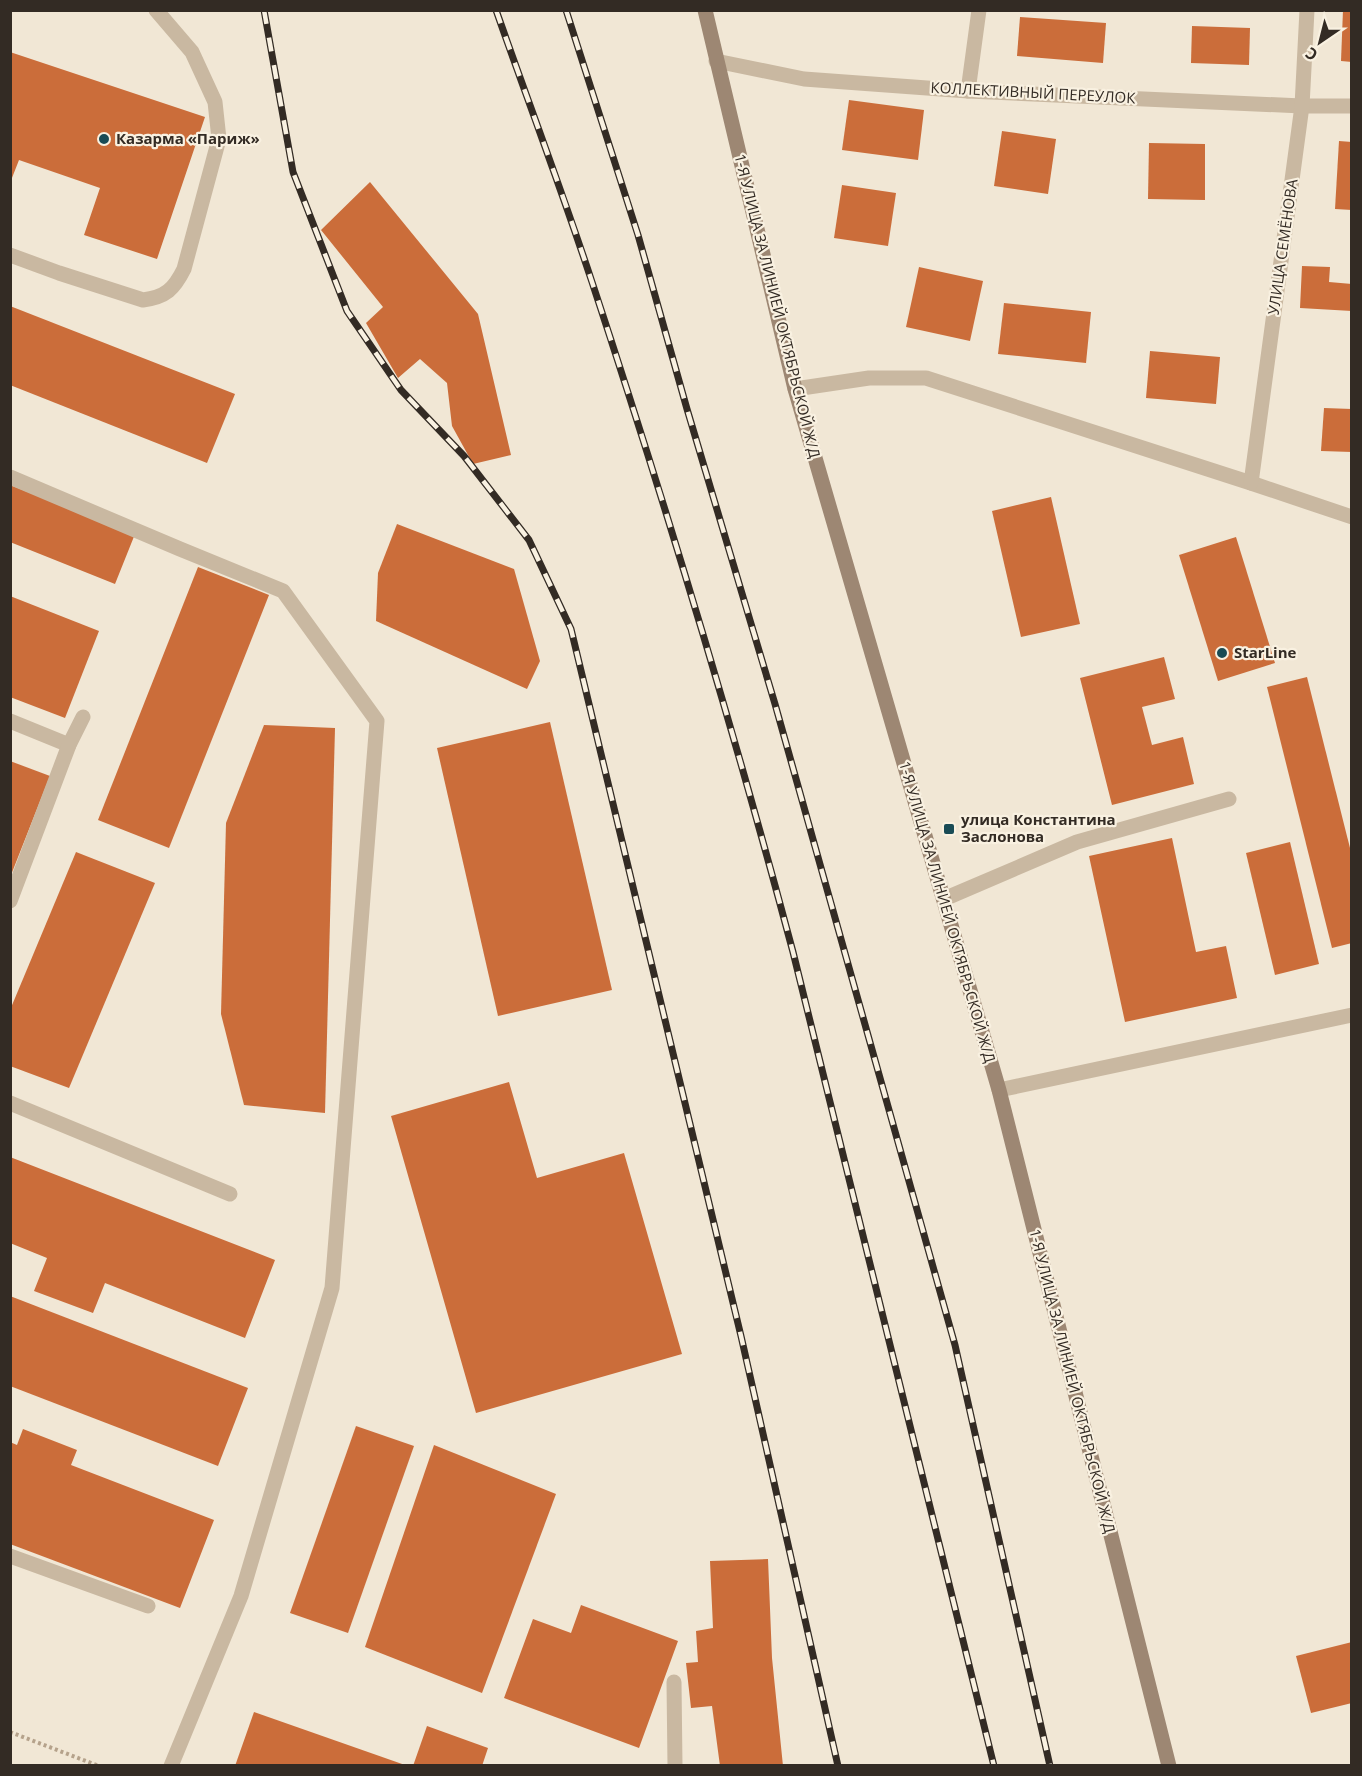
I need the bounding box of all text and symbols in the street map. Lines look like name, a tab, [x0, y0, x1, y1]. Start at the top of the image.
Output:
north arrow	[1290, 12, 1350, 72]
text: С	[1301, 42, 1322, 66]
street label: КОЛЛЕКТИВНЫЙ ПЕРЕУЛОК	[930, 77, 1137, 107]
place label: Казарма «Париж»	[116, 128, 260, 148]
marker: Казарма «Париж»	[97, 132, 111, 146]
street label: 1-Я УЛИЦА ЗА ЛИНИЕЙ ОКТЯБРЬСКОЙ Ж/Д	[730, 152, 826, 460]
street label: УЛИЦА СЕМЁНОВА	[1263, 177, 1302, 316]
place label: StarLine	[1234, 642, 1297, 662]
marker: StarLine	[1215, 646, 1229, 660]
street label: 1-Я УЛИЦА ЗА ЛИНИЕЙ ОКТЯБРЬСКОЙ Ж/Д	[895, 759, 1001, 1065]
place label: улица Константина Заслонова	[961, 809, 1116, 846]
marker: улица Константина Заслонова	[942, 822, 956, 836]
street label: 1-Я УЛИЦА ЗА ЛИНИЕЙ ОКТЯБРЬСКОЙ Ж/Д	[1025, 1227, 1121, 1535]

